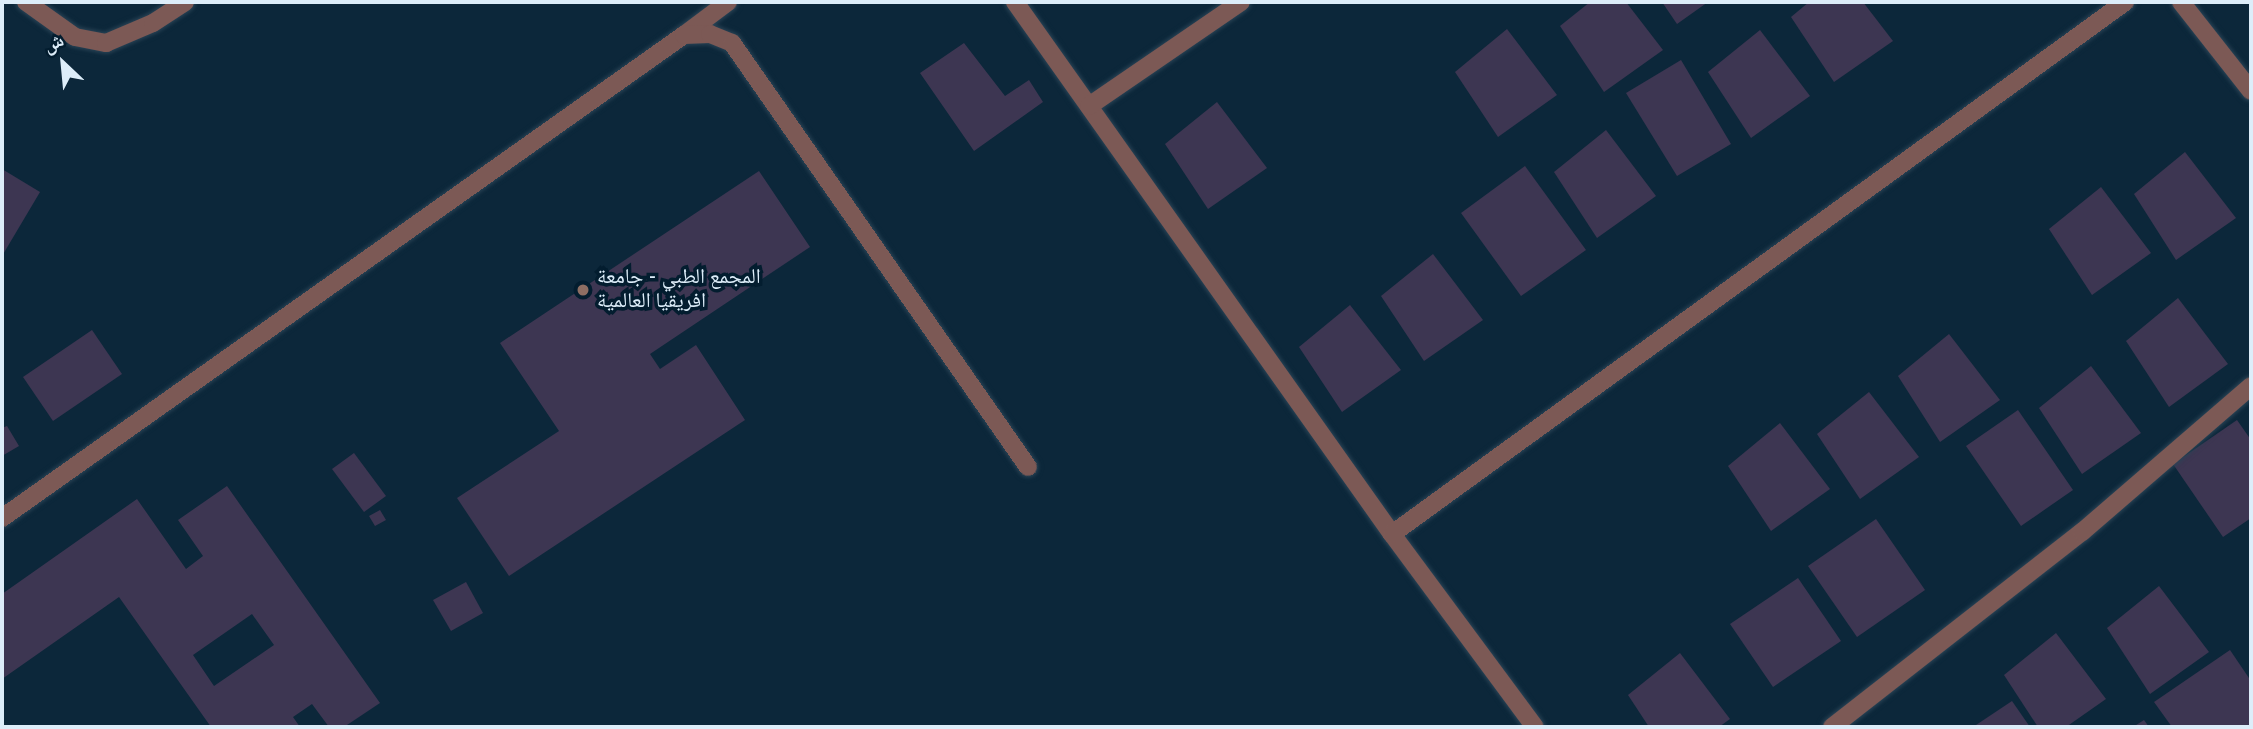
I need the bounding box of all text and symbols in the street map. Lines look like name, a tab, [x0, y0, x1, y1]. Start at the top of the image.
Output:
north arrow	[28, 28, 98, 98]
text: ش	[39, 29, 68, 59]
place label: المجمع الطبي - جامعة افريقيا العالمية	[597, 265, 761, 315]
marker: المجمع الطبي - جامعة افريقيا العالمية	[575, 282, 591, 298]

